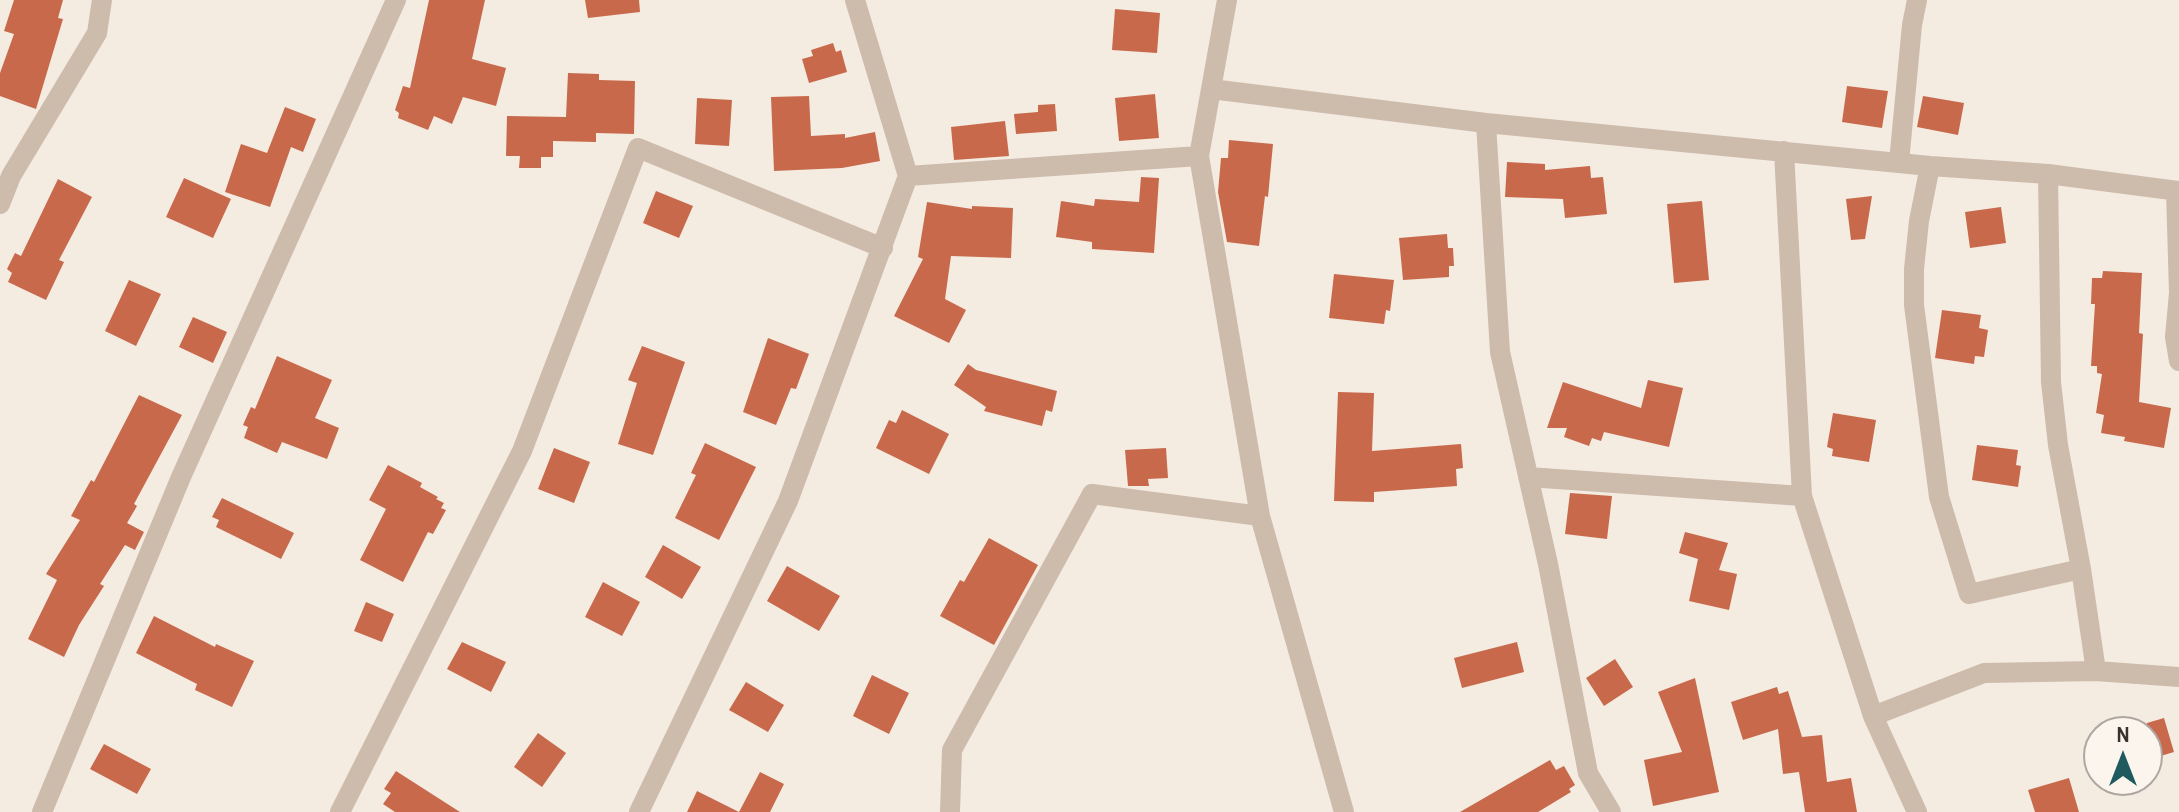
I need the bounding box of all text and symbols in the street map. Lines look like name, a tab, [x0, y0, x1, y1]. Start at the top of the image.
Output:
north arrow	[2083, 716, 2163, 796]
text: N	[2116, 719, 2130, 749]

